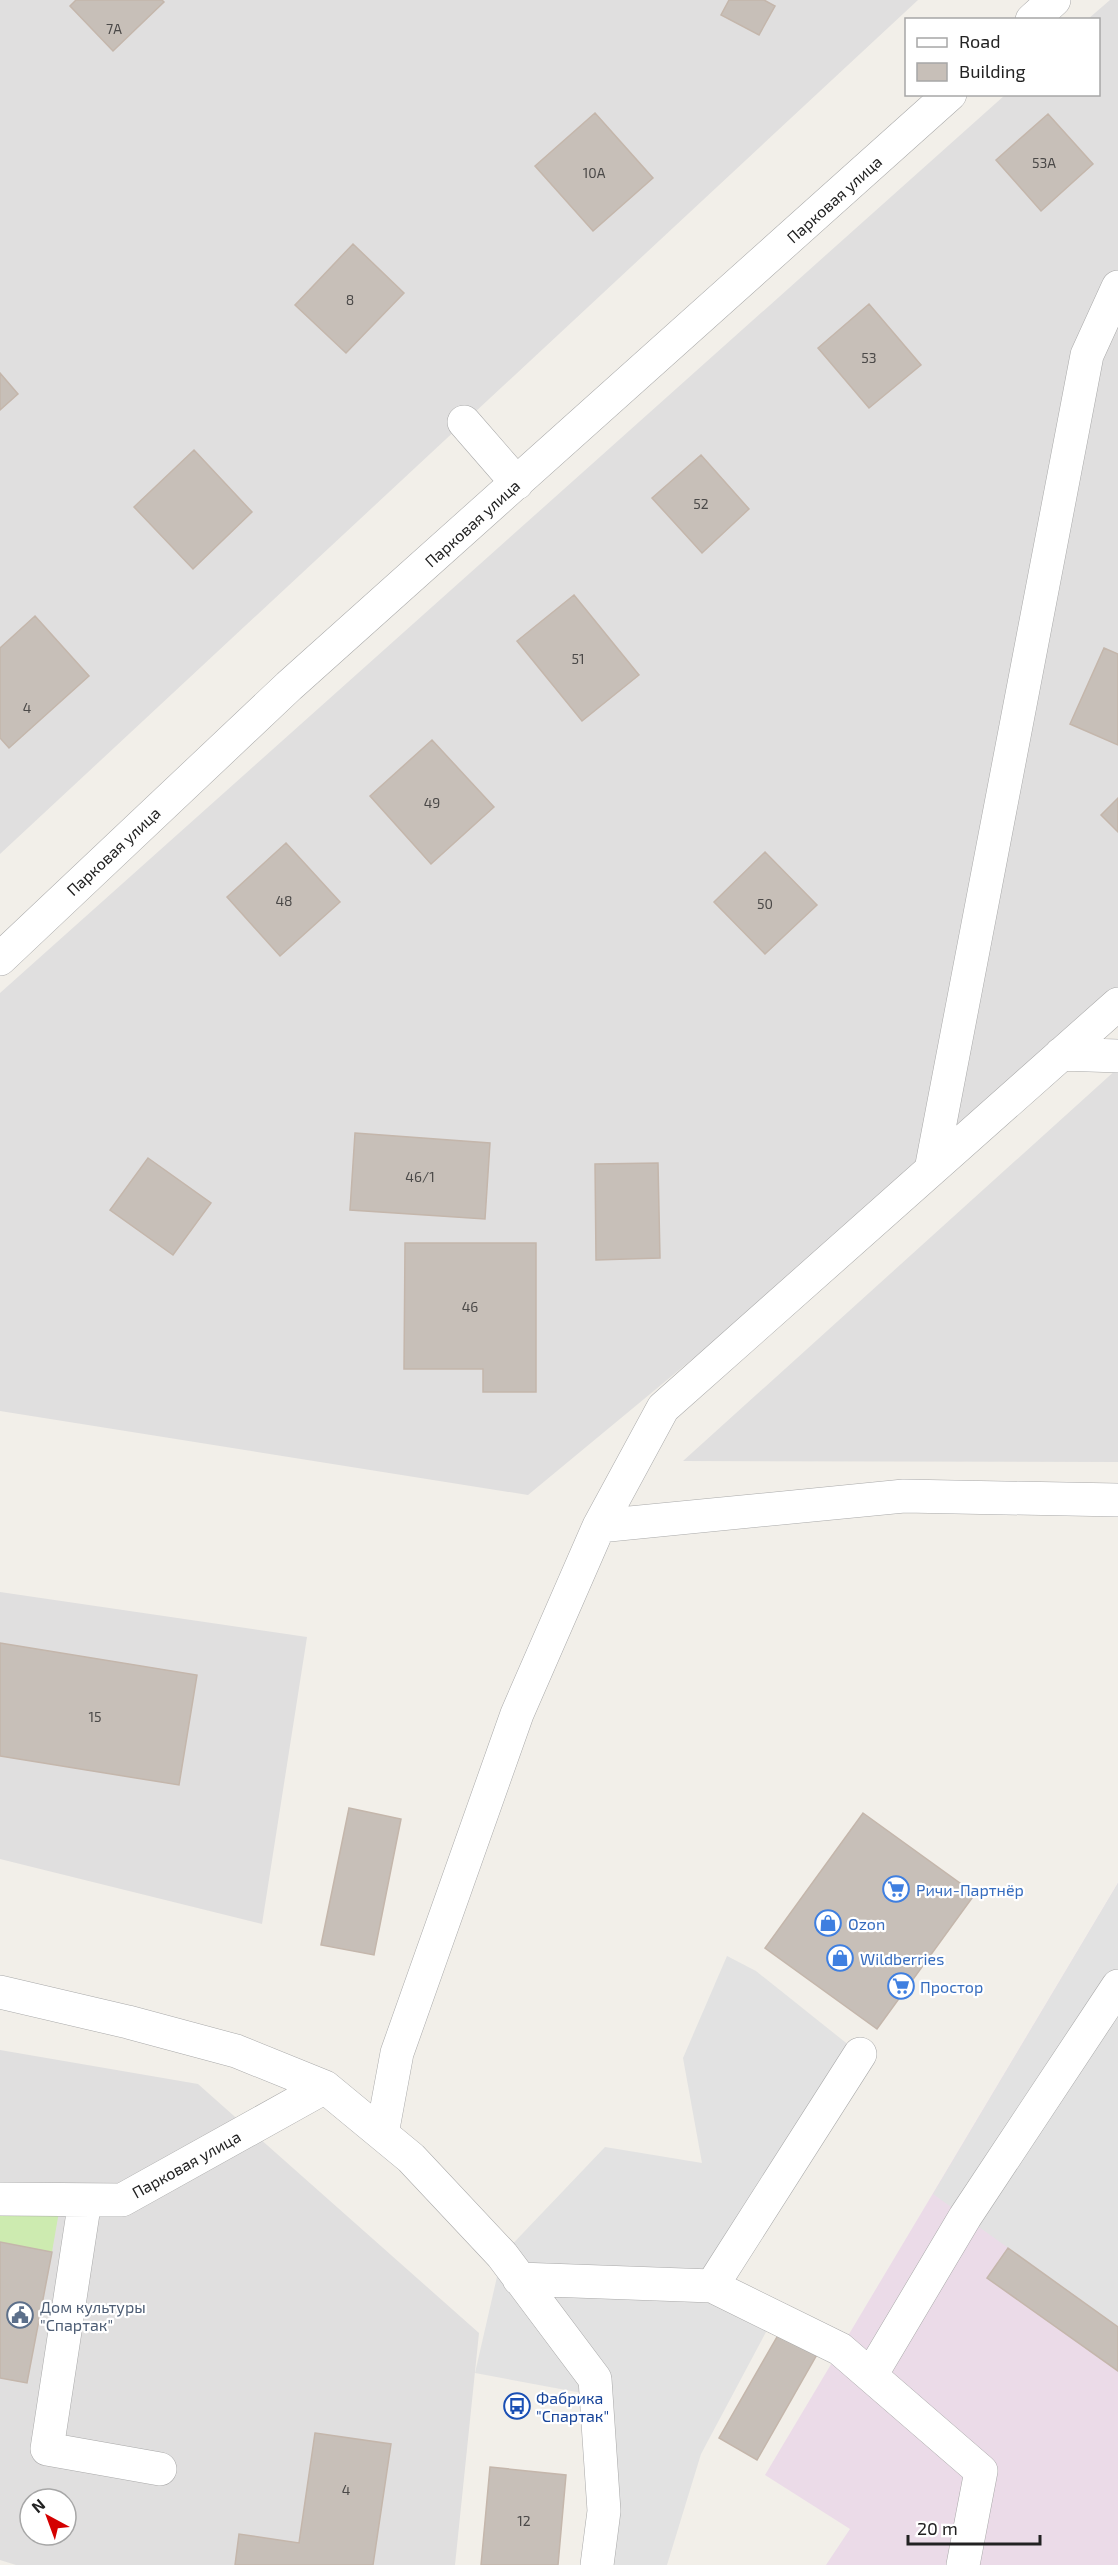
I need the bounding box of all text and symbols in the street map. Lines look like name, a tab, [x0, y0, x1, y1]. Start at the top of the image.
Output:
legend	[905, 18, 1100, 96]
house number: 7А	[106, 20, 122, 37]
text: Road	[959, 30, 1000, 52]
text: Building	[959, 60, 1026, 82]
street label: Парковая улица	[783, 151, 886, 247]
house number: 53А	[1032, 154, 1056, 171]
house number: 10А	[583, 164, 606, 181]
house number: 8	[346, 291, 354, 308]
house number: 53	[861, 349, 877, 366]
street label: Парковая улица	[421, 475, 524, 571]
house number: 52	[693, 495, 709, 512]
house number: 51	[571, 650, 585, 667]
house number: 4	[23, 699, 31, 716]
house number: 49	[424, 794, 440, 811]
street label: Парковая улица	[62, 803, 164, 900]
house number: 48	[275, 892, 293, 909]
house number: 50	[757, 895, 773, 912]
house number: 46/1	[405, 1168, 435, 1185]
house number: 46	[462, 1298, 478, 1315]
house number: 15	[88, 1708, 102, 1725]
supermarket icon: Ричи-Партнёр	[881, 1874, 911, 1904]
place label: Ричи-Партнёр	[916, 1880, 1024, 1899]
shop icon: Ozon	[813, 1908, 843, 1938]
place label: Ozon	[848, 1914, 885, 1933]
shop icon: Wildberries	[825, 1943, 855, 1973]
place label: Wildberries	[860, 1949, 944, 1968]
supermarket icon: Простор	[886, 1971, 916, 2001]
place label: Простор	[920, 1977, 983, 1996]
street label: Парковая улица	[128, 2126, 244, 2203]
place label: Дом культуры "Спартак"	[40, 2297, 146, 2334]
public building icon: Дом культуры "Спартак"	[5, 2300, 35, 2330]
place label: Фабрика "Спартак"	[536, 2388, 609, 2425]
bus stop icon: Фабрика "Спартак"	[502, 2391, 532, 2421]
house number: 4	[342, 2481, 350, 2498]
north arrow	[18, 2487, 78, 2547]
text: N	[27, 2494, 48, 2516]
scale bar	[908, 2508, 1040, 2546]
house number: 12	[517, 2512, 531, 2529]
text: 20 m	[917, 2517, 958, 2539]

